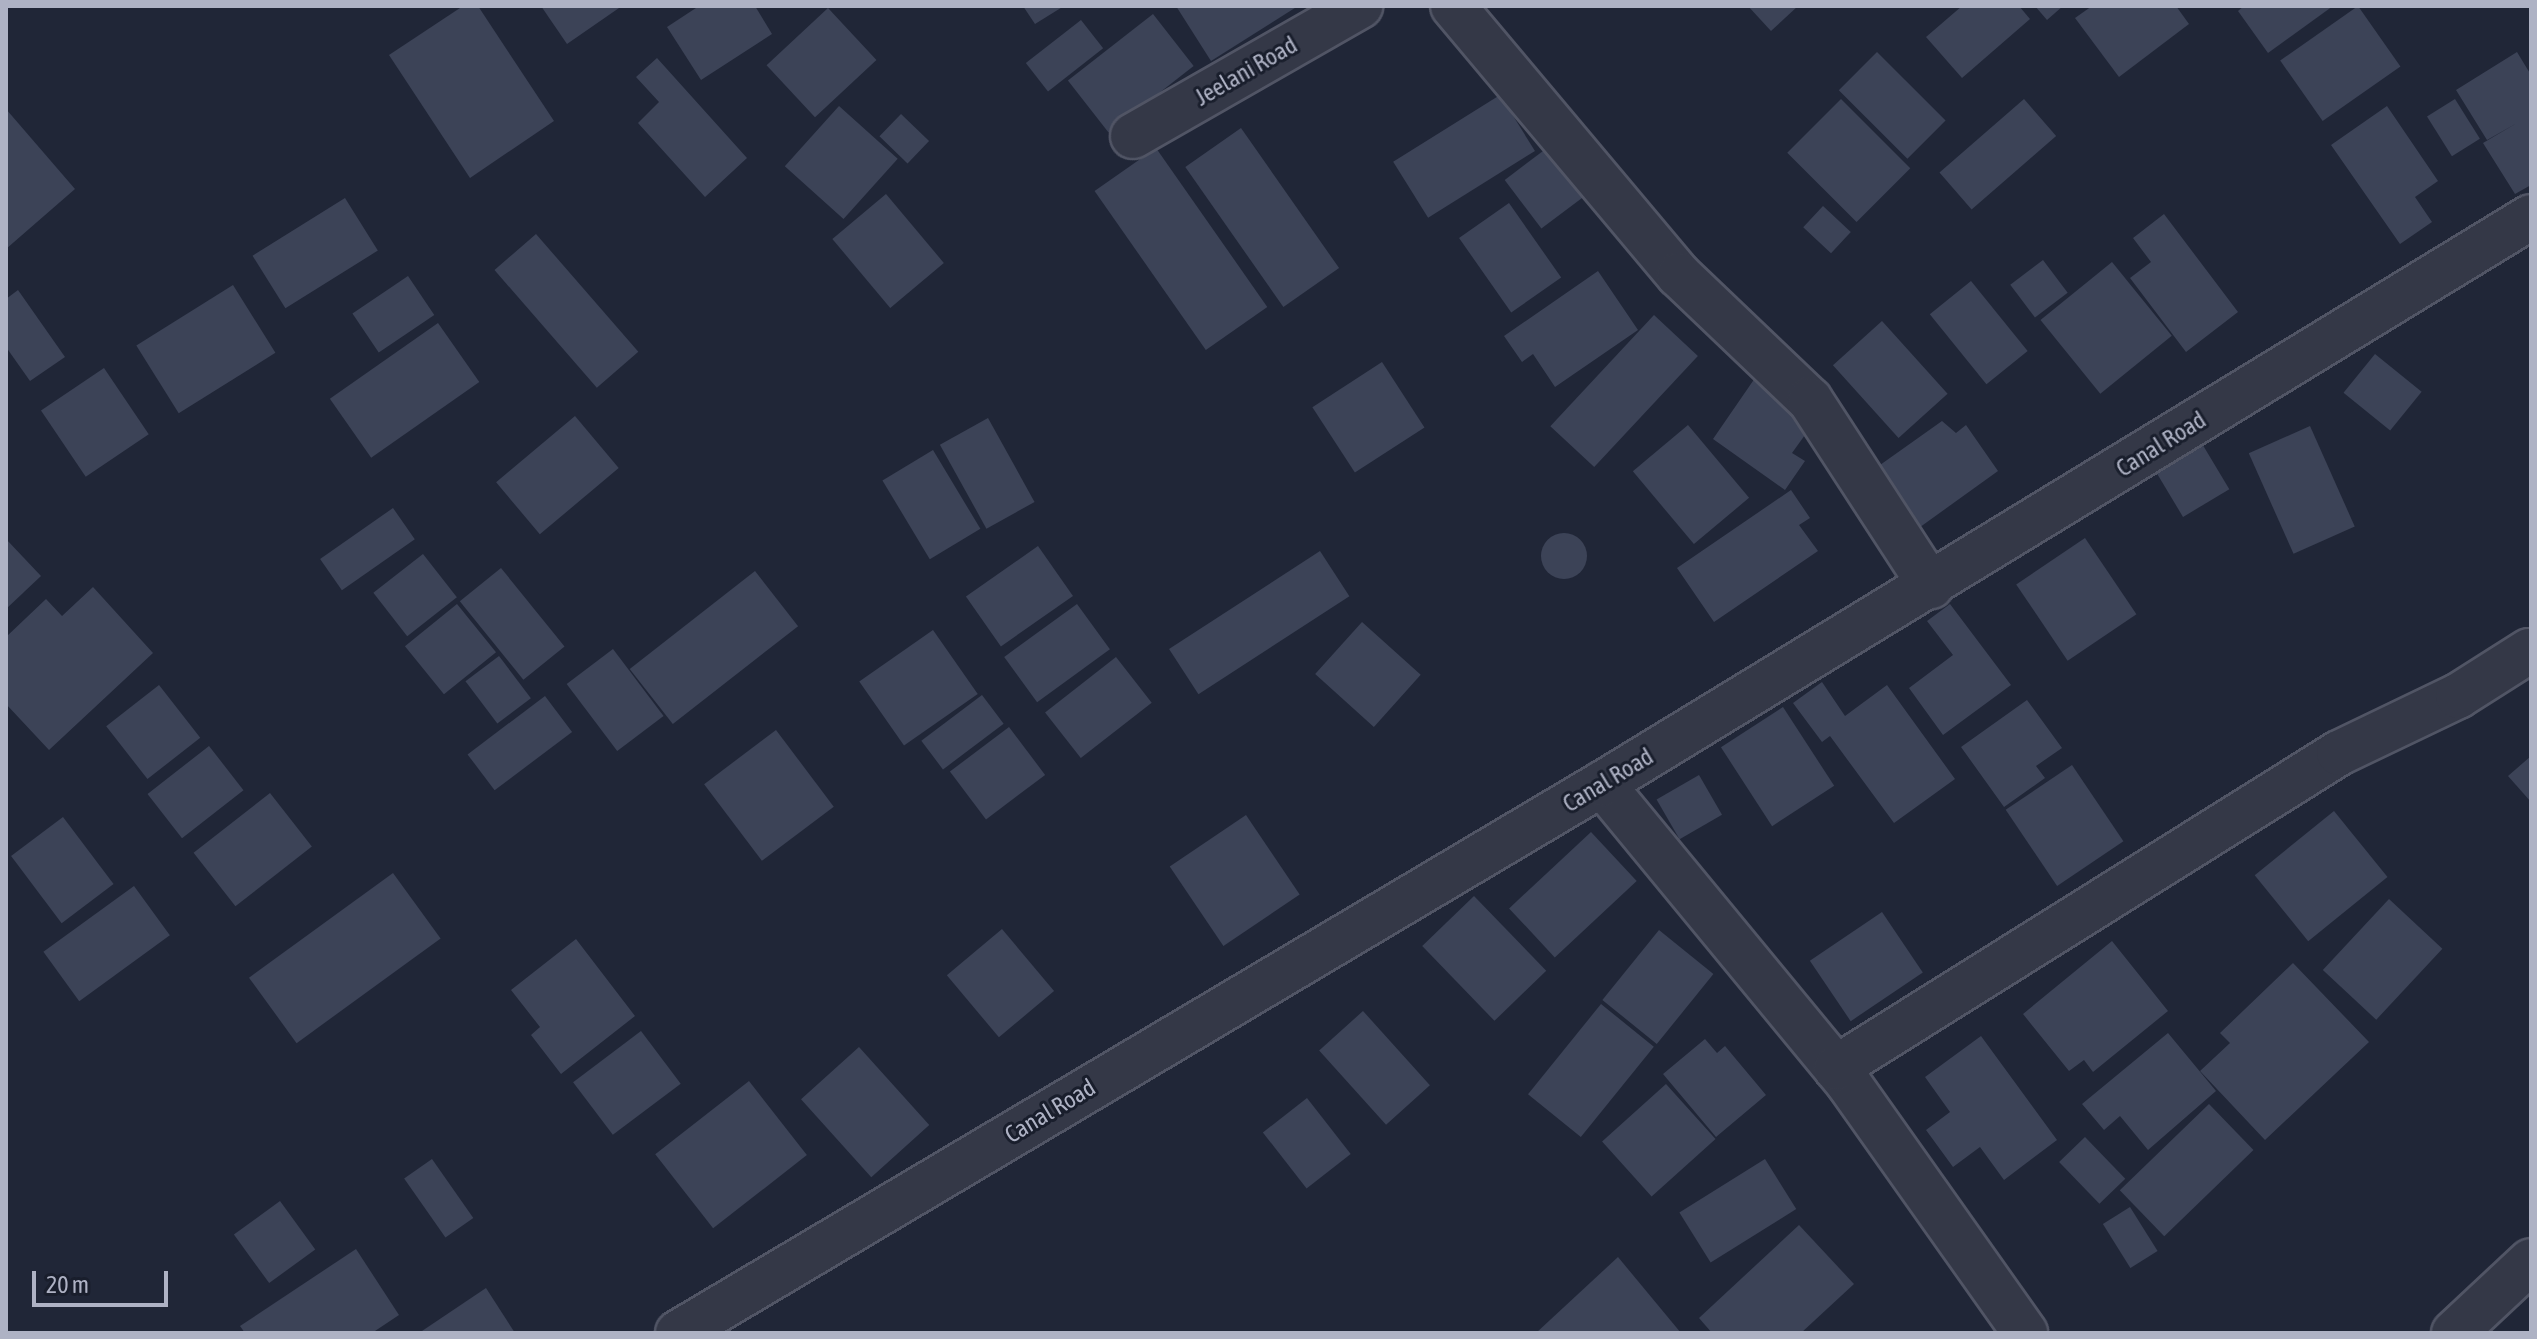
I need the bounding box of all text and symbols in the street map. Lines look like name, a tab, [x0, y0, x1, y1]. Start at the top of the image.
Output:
street label: Jeelani Road	[1190, 30, 1302, 112]
street label: Canal Road	[2111, 405, 2211, 483]
street label: Canal Road	[1558, 742, 1658, 818]
street label: Canal Road	[1000, 1073, 1100, 1149]
scale bar	[36, 1255, 172, 1305]
text: 20 m	[46, 1271, 89, 1298]

